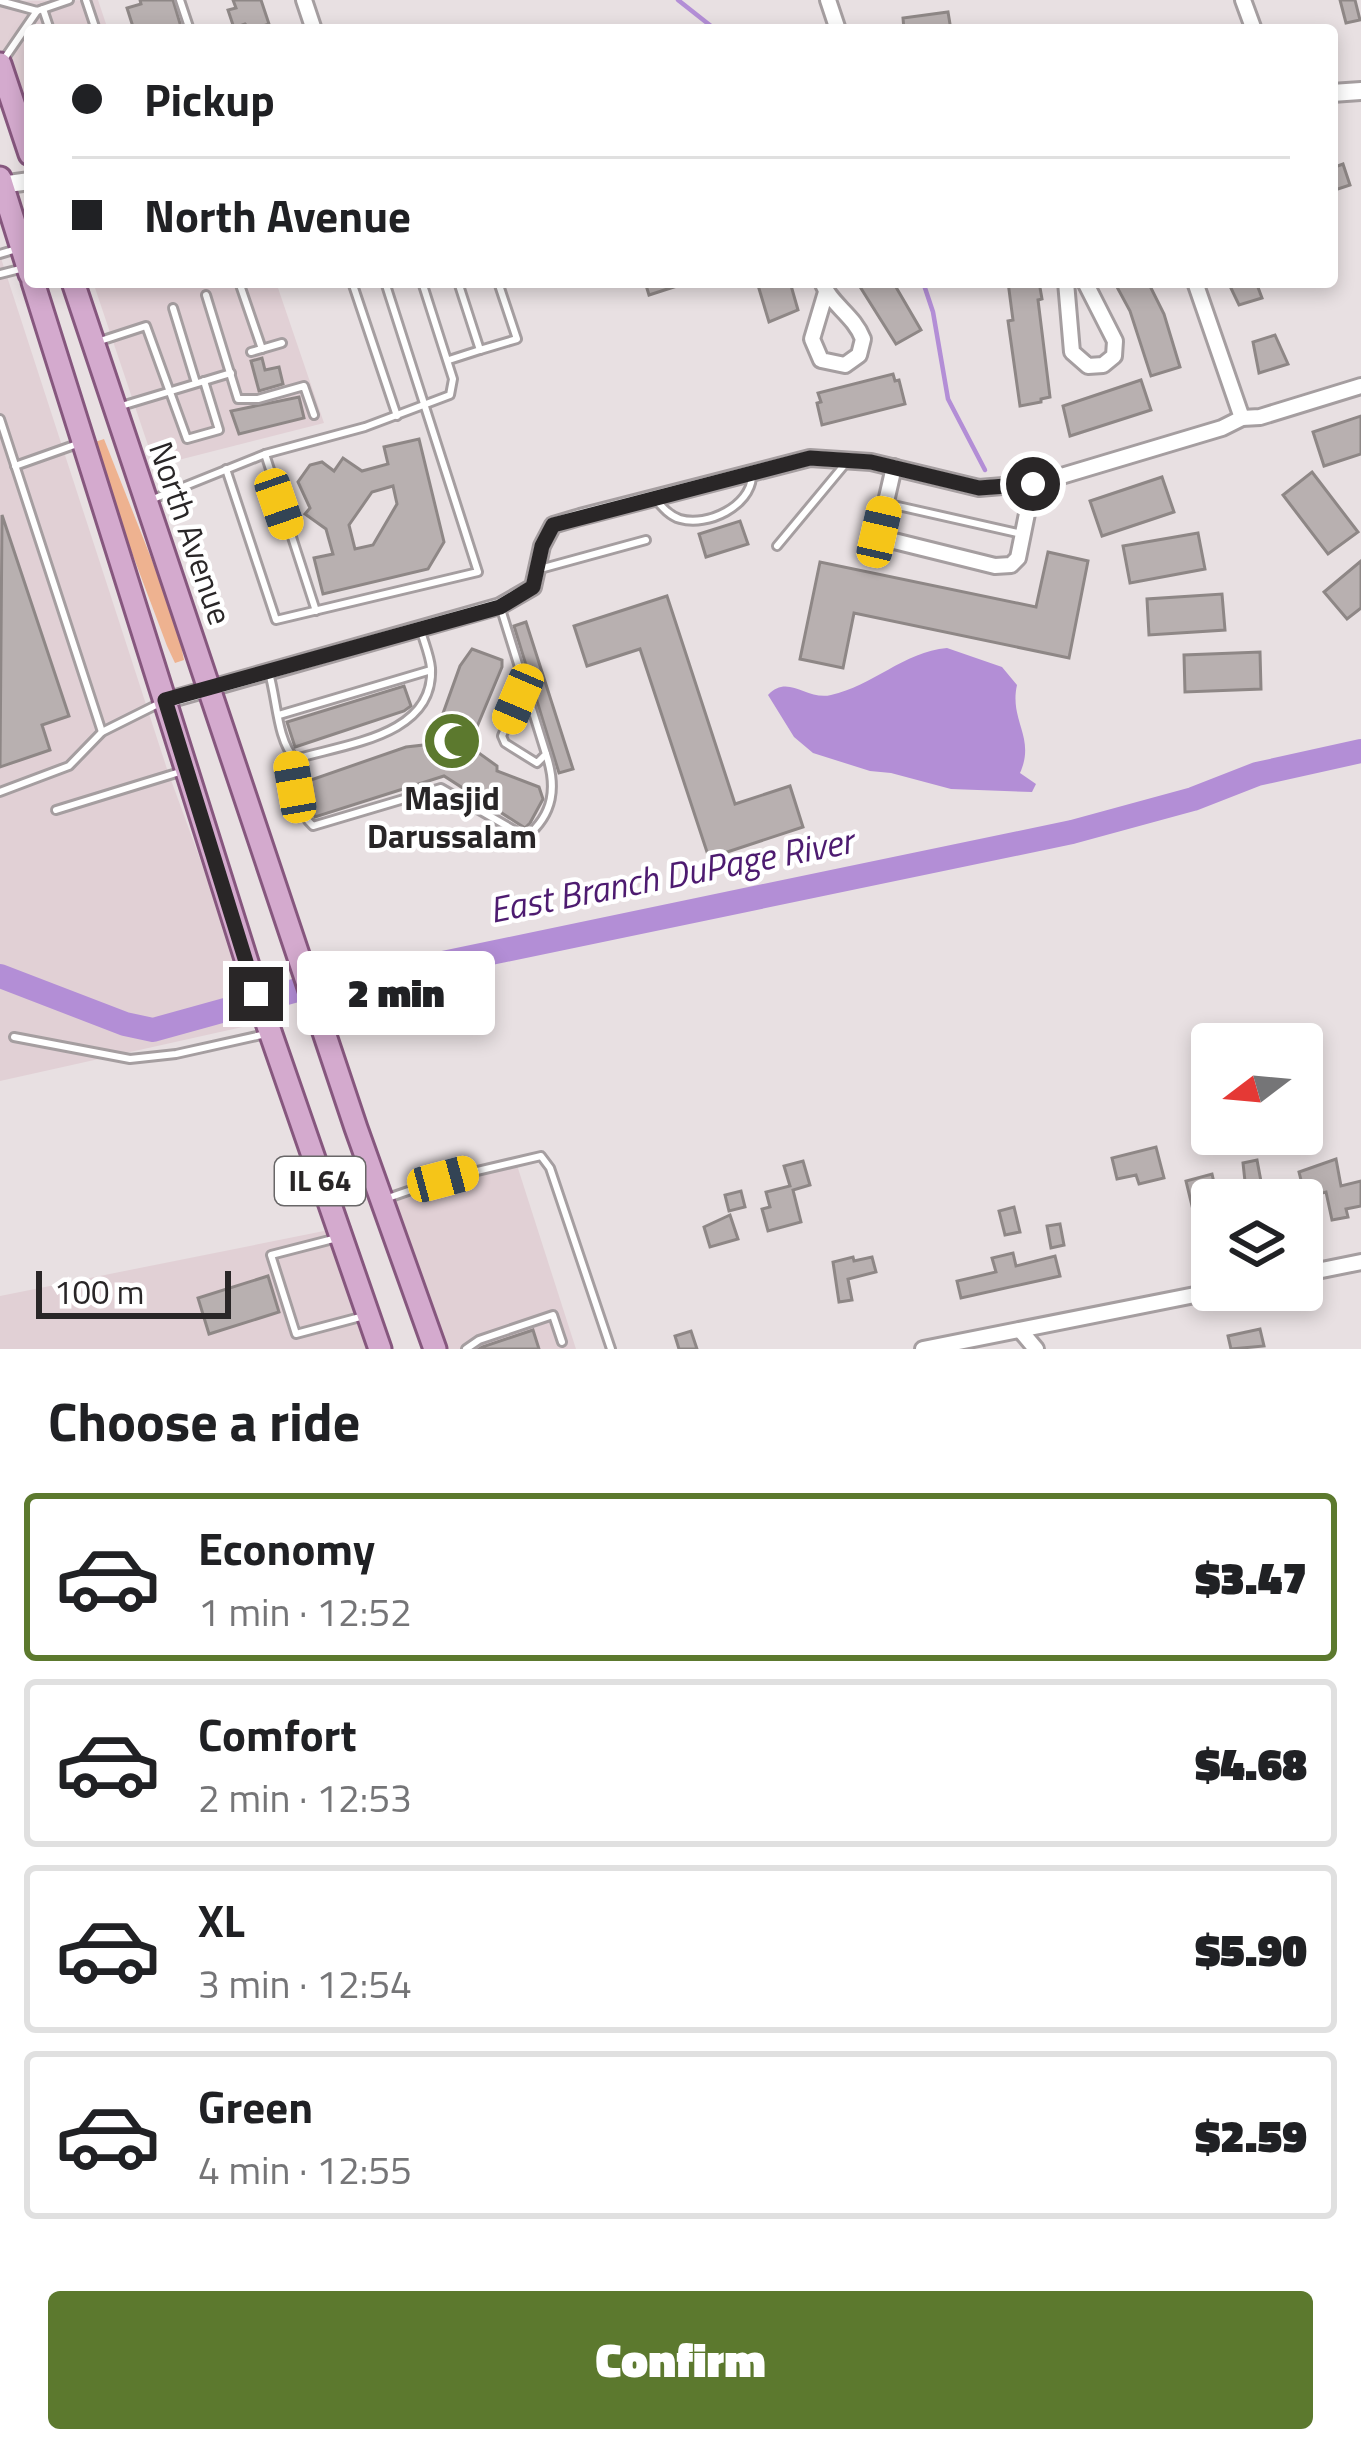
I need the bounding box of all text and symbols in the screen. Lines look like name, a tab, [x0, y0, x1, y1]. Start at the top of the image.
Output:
text: Pickup	[144, 65, 275, 133]
text: North Avenue	[144, 181, 411, 249]
street label: North Avenue	[136, 435, 246, 631]
route start	[1006, 457, 1060, 511]
car	[250, 464, 308, 544]
car	[853, 493, 905, 571]
car	[487, 659, 549, 739]
mosque icon: Masjid Darussalam	[421, 710, 483, 772]
car	[271, 748, 319, 826]
place label: Masjid Darussalam	[367, 773, 537, 861]
water label: East Branch DuPage River	[484, 811, 862, 937]
callout: 2 min	[298, 952, 496, 1036]
text: 2 min	[348, 963, 444, 1022]
route end	[229, 967, 283, 1021]
north arrow	[1191, 1023, 1323, 1155]
map controls	[1191, 1023, 1323, 1311]
car	[404, 1152, 482, 1206]
road number: IL 64	[275, 1157, 365, 1205]
button: layers	[1191, 1179, 1323, 1311]
scale bar	[36, 1265, 231, 1318]
text: 100 m	[54, 1267, 144, 1317]
text: Choose a ride	[48, 1380, 360, 1462]
text: Economy	[198, 1514, 375, 1582]
icon: car	[54, 1523, 162, 1631]
text: $3.47	[1195, 1543, 1307, 1611]
text: 1 min · 12:52	[198, 1582, 412, 1641]
text: Comfort	[198, 1700, 357, 1768]
icon: car	[54, 1709, 162, 1817]
text: $4.68	[1195, 1729, 1307, 1797]
text: 2 min · 12:53	[198, 1768, 412, 1827]
text: XL	[198, 1886, 245, 1954]
icon: car	[54, 1895, 162, 2003]
text: $5.90	[1195, 1915, 1307, 1983]
text: 3 min · 12:54	[198, 1954, 412, 2013]
text: Green	[198, 2072, 313, 2140]
icon: car	[54, 2081, 162, 2189]
text: $2.59	[1195, 2101, 1307, 2169]
text: 4 min · 12:55	[198, 2140, 412, 2199]
button: Confirm	[48, 2291, 1313, 2429]

